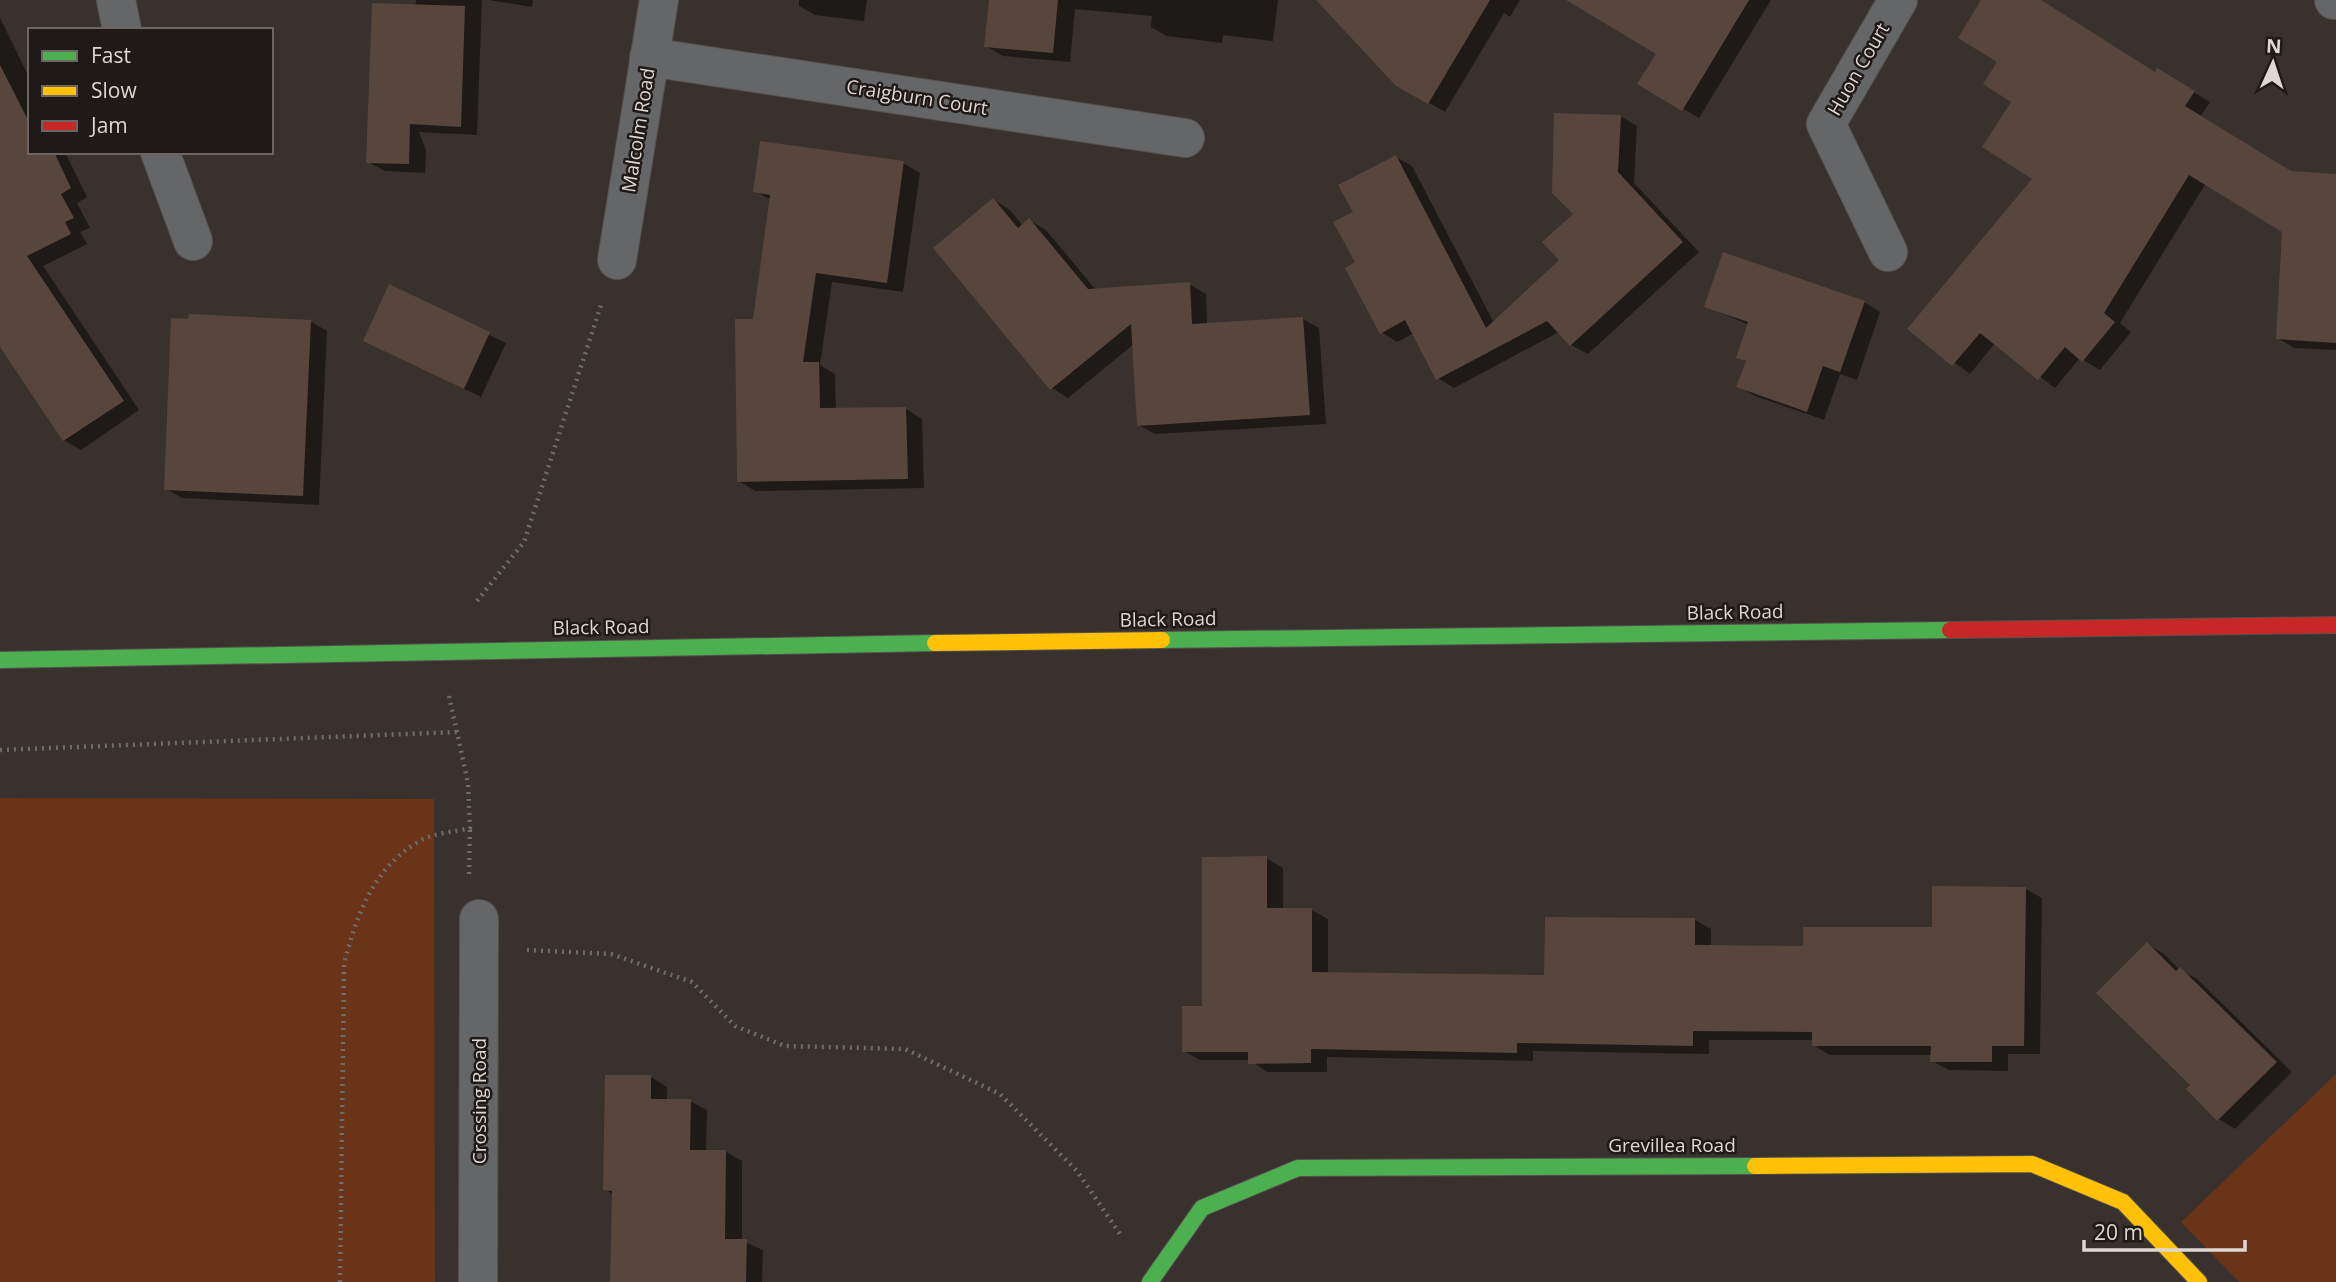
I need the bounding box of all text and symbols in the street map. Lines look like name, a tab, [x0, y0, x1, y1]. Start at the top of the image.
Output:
street label: Huon Court	[1821, 18, 1895, 120]
legend	[28, 28, 273, 154]
north arrow	[2238, 28, 2308, 98]
text: N	[2265, 33, 2282, 59]
text: Fast	[91, 41, 131, 69]
street label: Malcolm Road	[615, 66, 661, 194]
street label: Craigburn Court	[845, 73, 990, 121]
text: Slow	[91, 76, 137, 104]
text: Jam	[89, 111, 128, 139]
street label: Black Road	[1686, 598, 1784, 626]
street label: Black Road	[1119, 605, 1217, 633]
street label: Black Road	[552, 613, 650, 641]
street label: Crossing Road	[466, 1038, 492, 1164]
street label: Grevillea Road	[1608, 1132, 1736, 1158]
scale bar	[2084, 1208, 2245, 1252]
text: 20 m	[2094, 1218, 2143, 1246]

